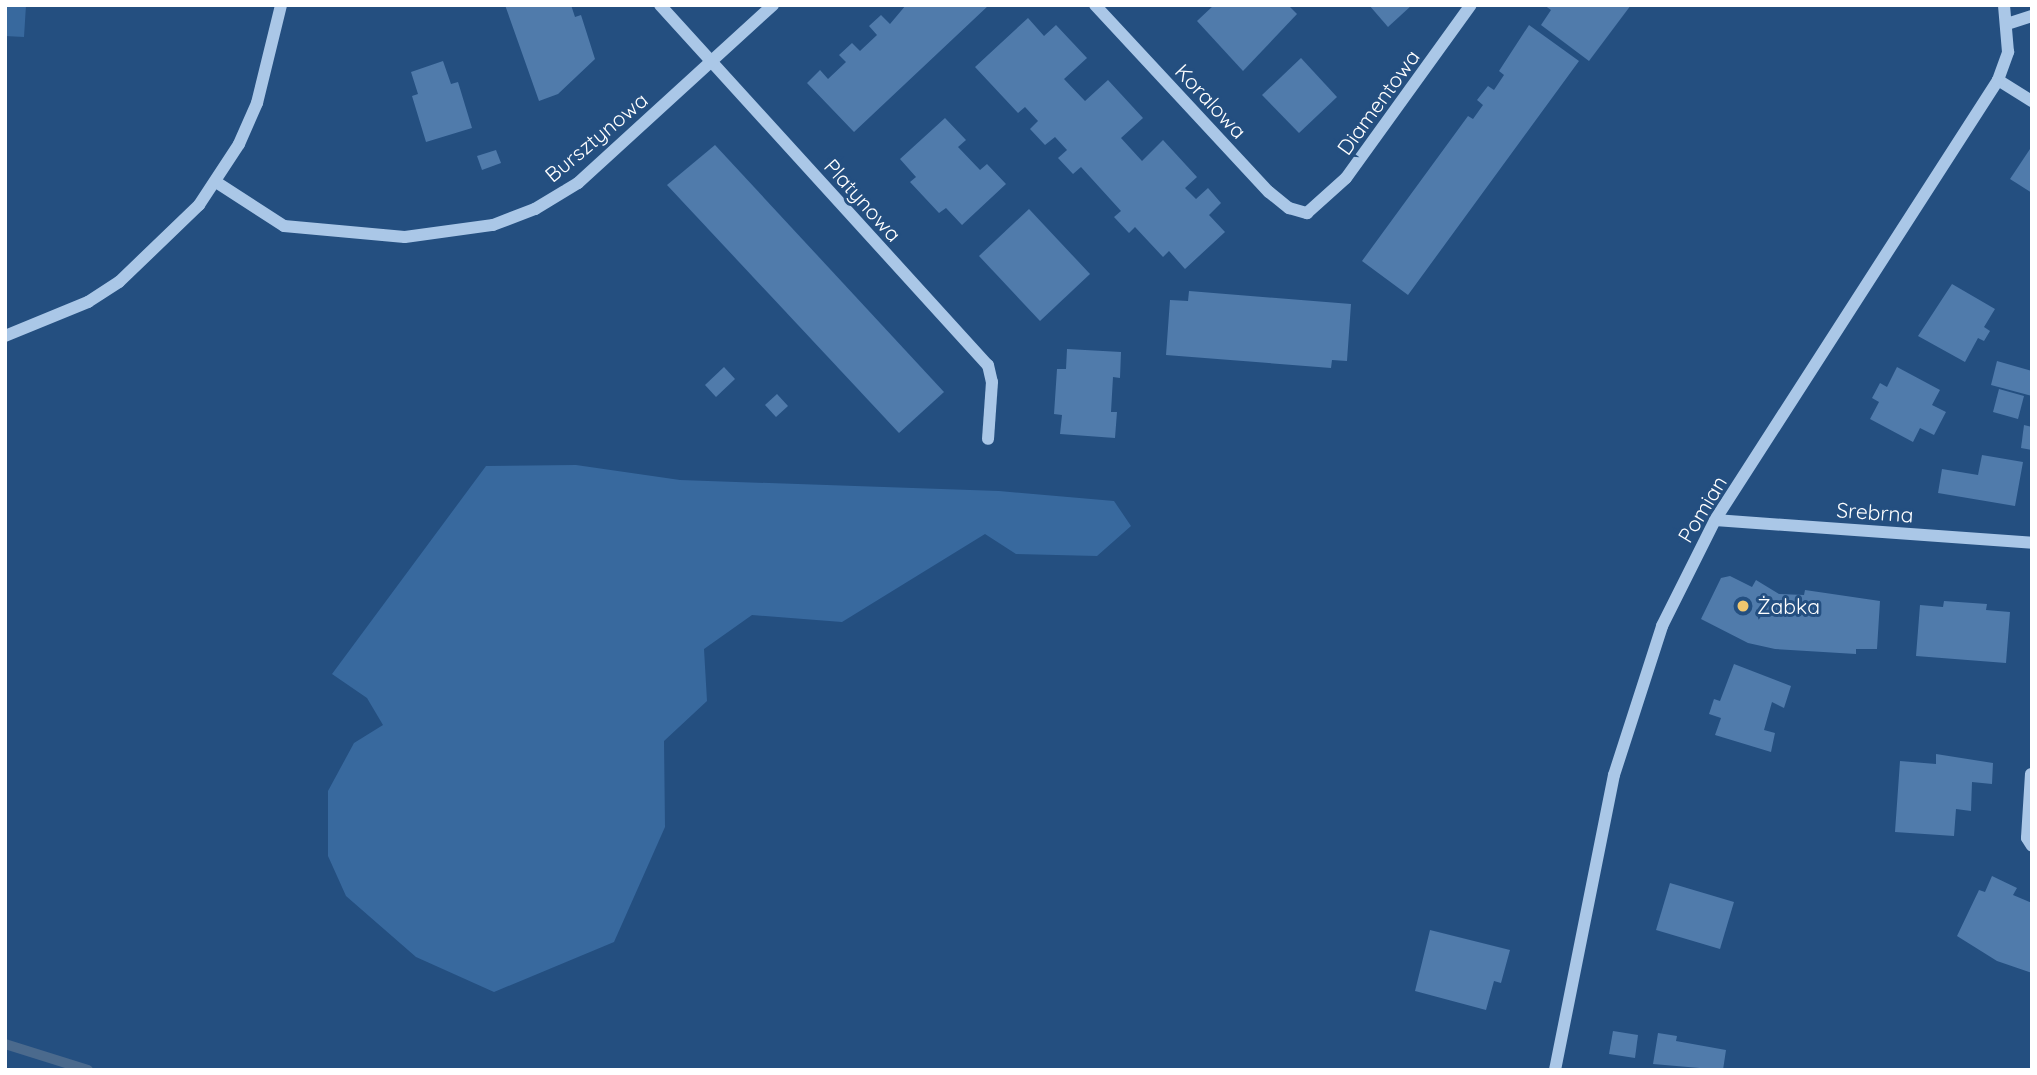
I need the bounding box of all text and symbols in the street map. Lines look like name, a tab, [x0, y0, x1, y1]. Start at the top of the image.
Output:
street label: Diamentowa	[1331, 45, 1425, 159]
street label: Koralowa	[1170, 58, 1252, 144]
street label: Bursztynowa	[540, 87, 652, 187]
street label: Platynowa	[819, 153, 907, 247]
street label: Pomian	[1672, 471, 1732, 547]
street label: Srebrna	[1836, 497, 1914, 527]
place label: Żabka	[1757, 593, 1820, 619]
marker: Żabka	[1735, 598, 1751, 614]

